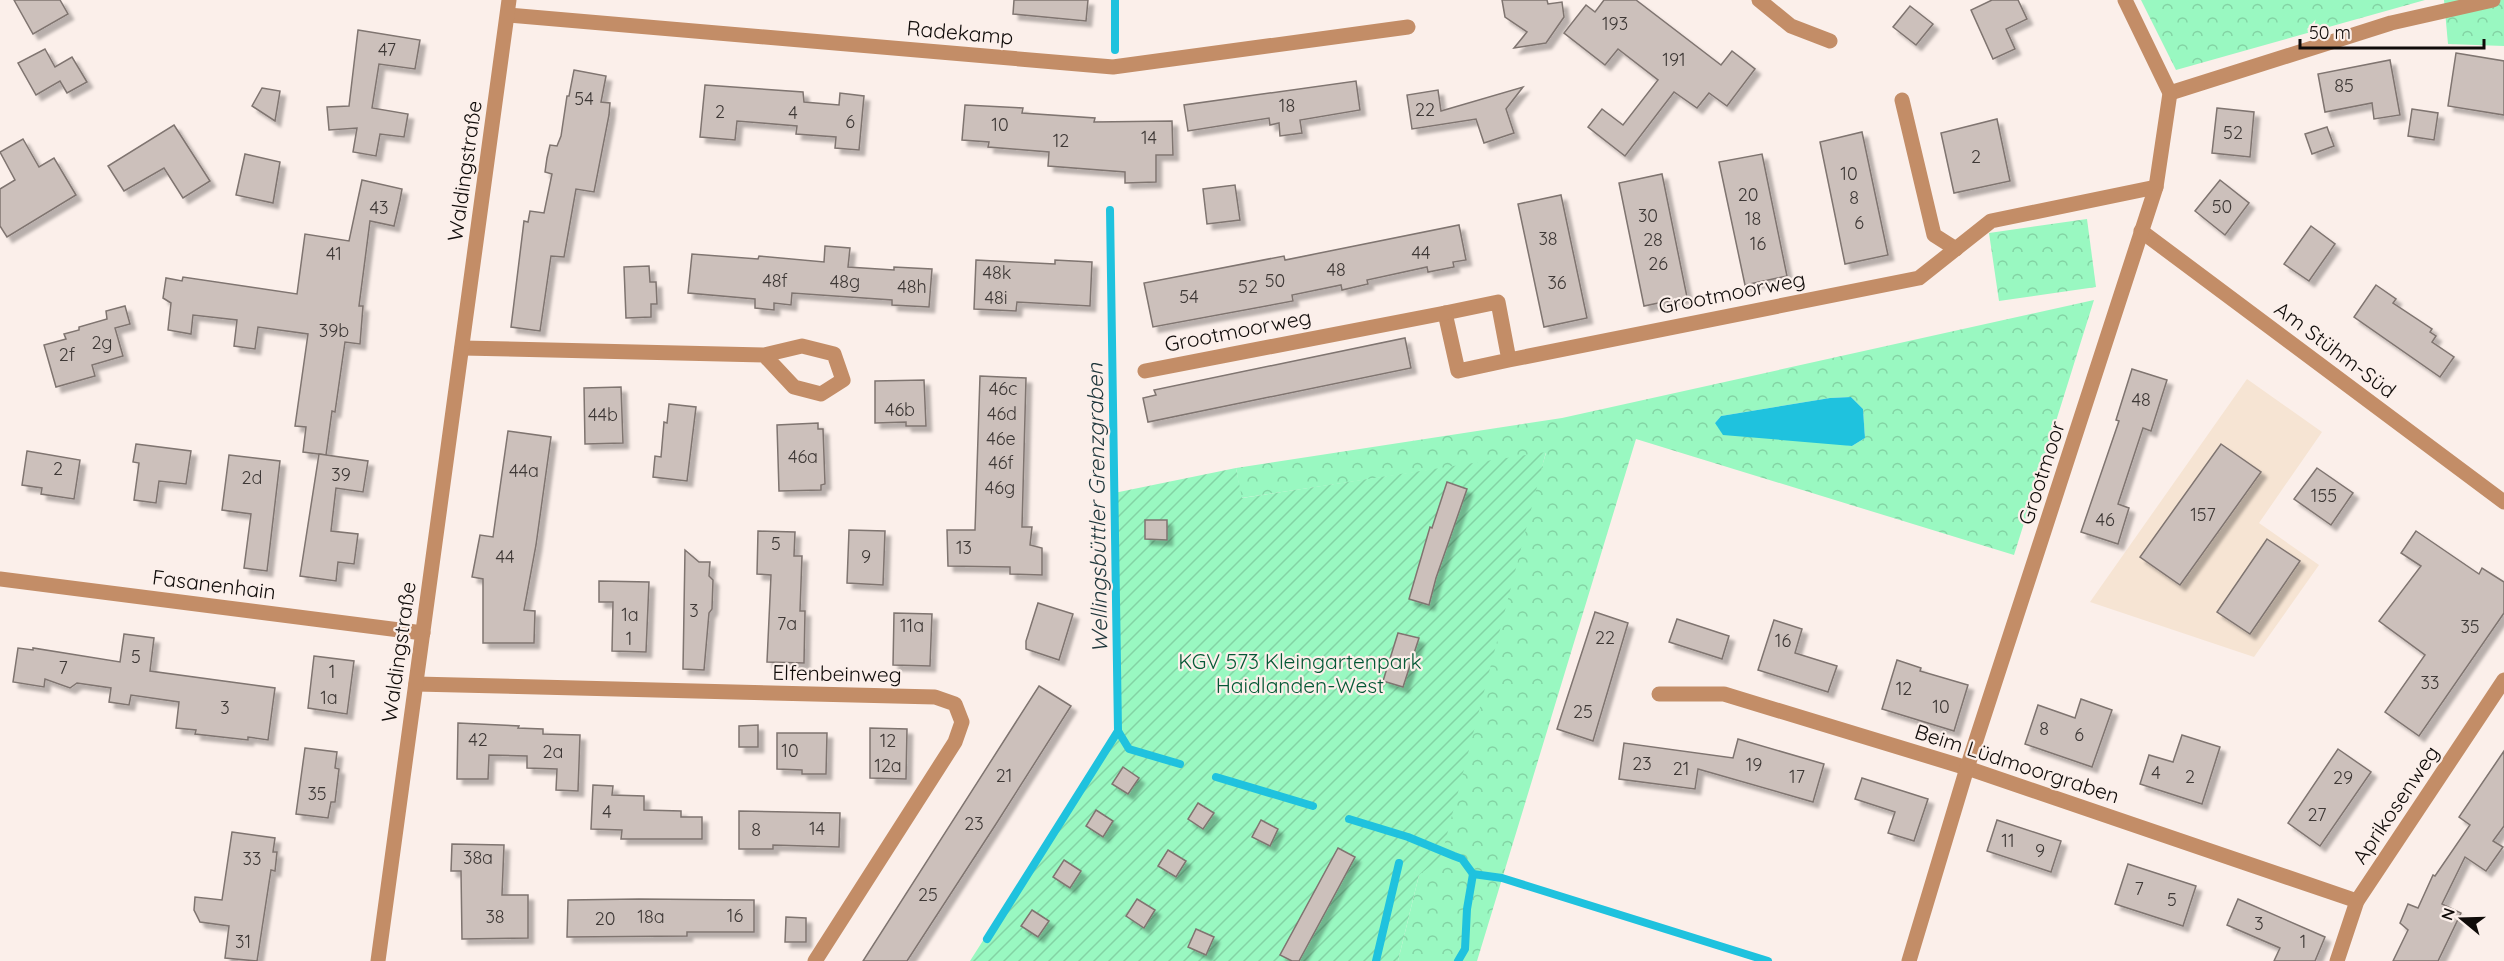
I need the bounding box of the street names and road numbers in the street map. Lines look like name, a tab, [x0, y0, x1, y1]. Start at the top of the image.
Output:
street label: Radekamp	[906, 14, 1015, 50]
street label: Waldingstraße	[441, 99, 487, 243]
street label: Grootmoorweg	[1656, 265, 1807, 319]
street label: Am Stühm-Süd	[2270, 295, 2401, 403]
street label: Grootmoorweg	[1162, 303, 1313, 357]
street label: Grootmoor	[2012, 418, 2070, 528]
street label: Fasanenhain	[151, 564, 277, 604]
street label: Waldingstraße	[375, 580, 421, 724]
street label: Elfenbeinweg	[772, 659, 902, 687]
street label: Beim Lüdmoorgraben	[1912, 718, 2123, 808]
street label: Aprikosenweg	[2346, 740, 2444, 868]

